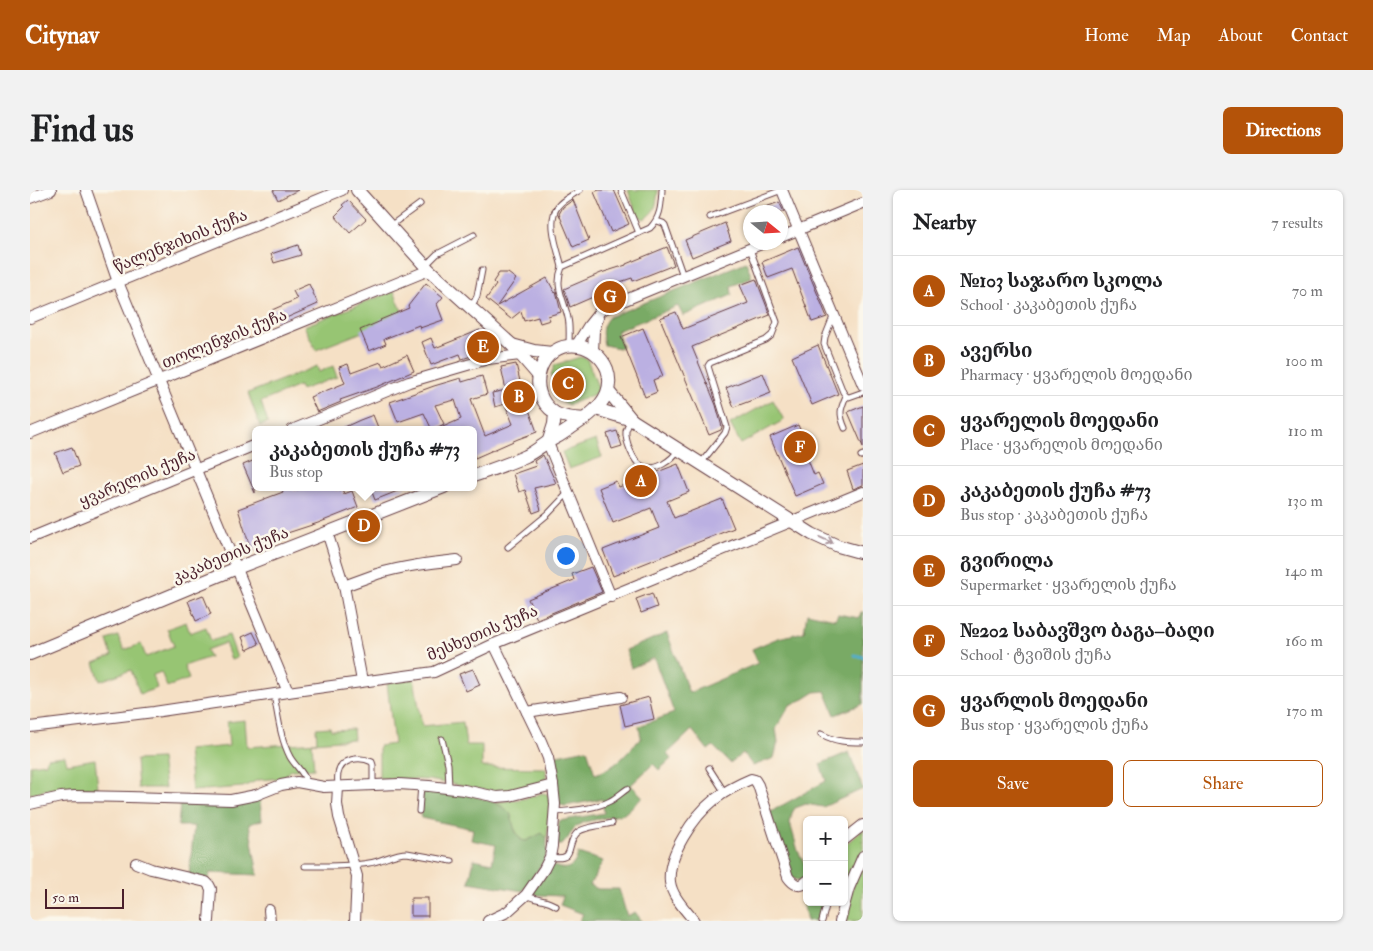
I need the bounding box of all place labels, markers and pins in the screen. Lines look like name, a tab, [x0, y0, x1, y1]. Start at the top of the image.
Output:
pin: G	[594, 278, 626, 316]
pin: E	[467, 328, 499, 366]
pin: C	[552, 365, 584, 403]
pin: B	[503, 378, 535, 416]
pin: F	[784, 428, 816, 466]
pin: A	[625, 462, 657, 500]
pin: D	[348, 507, 380, 545]

